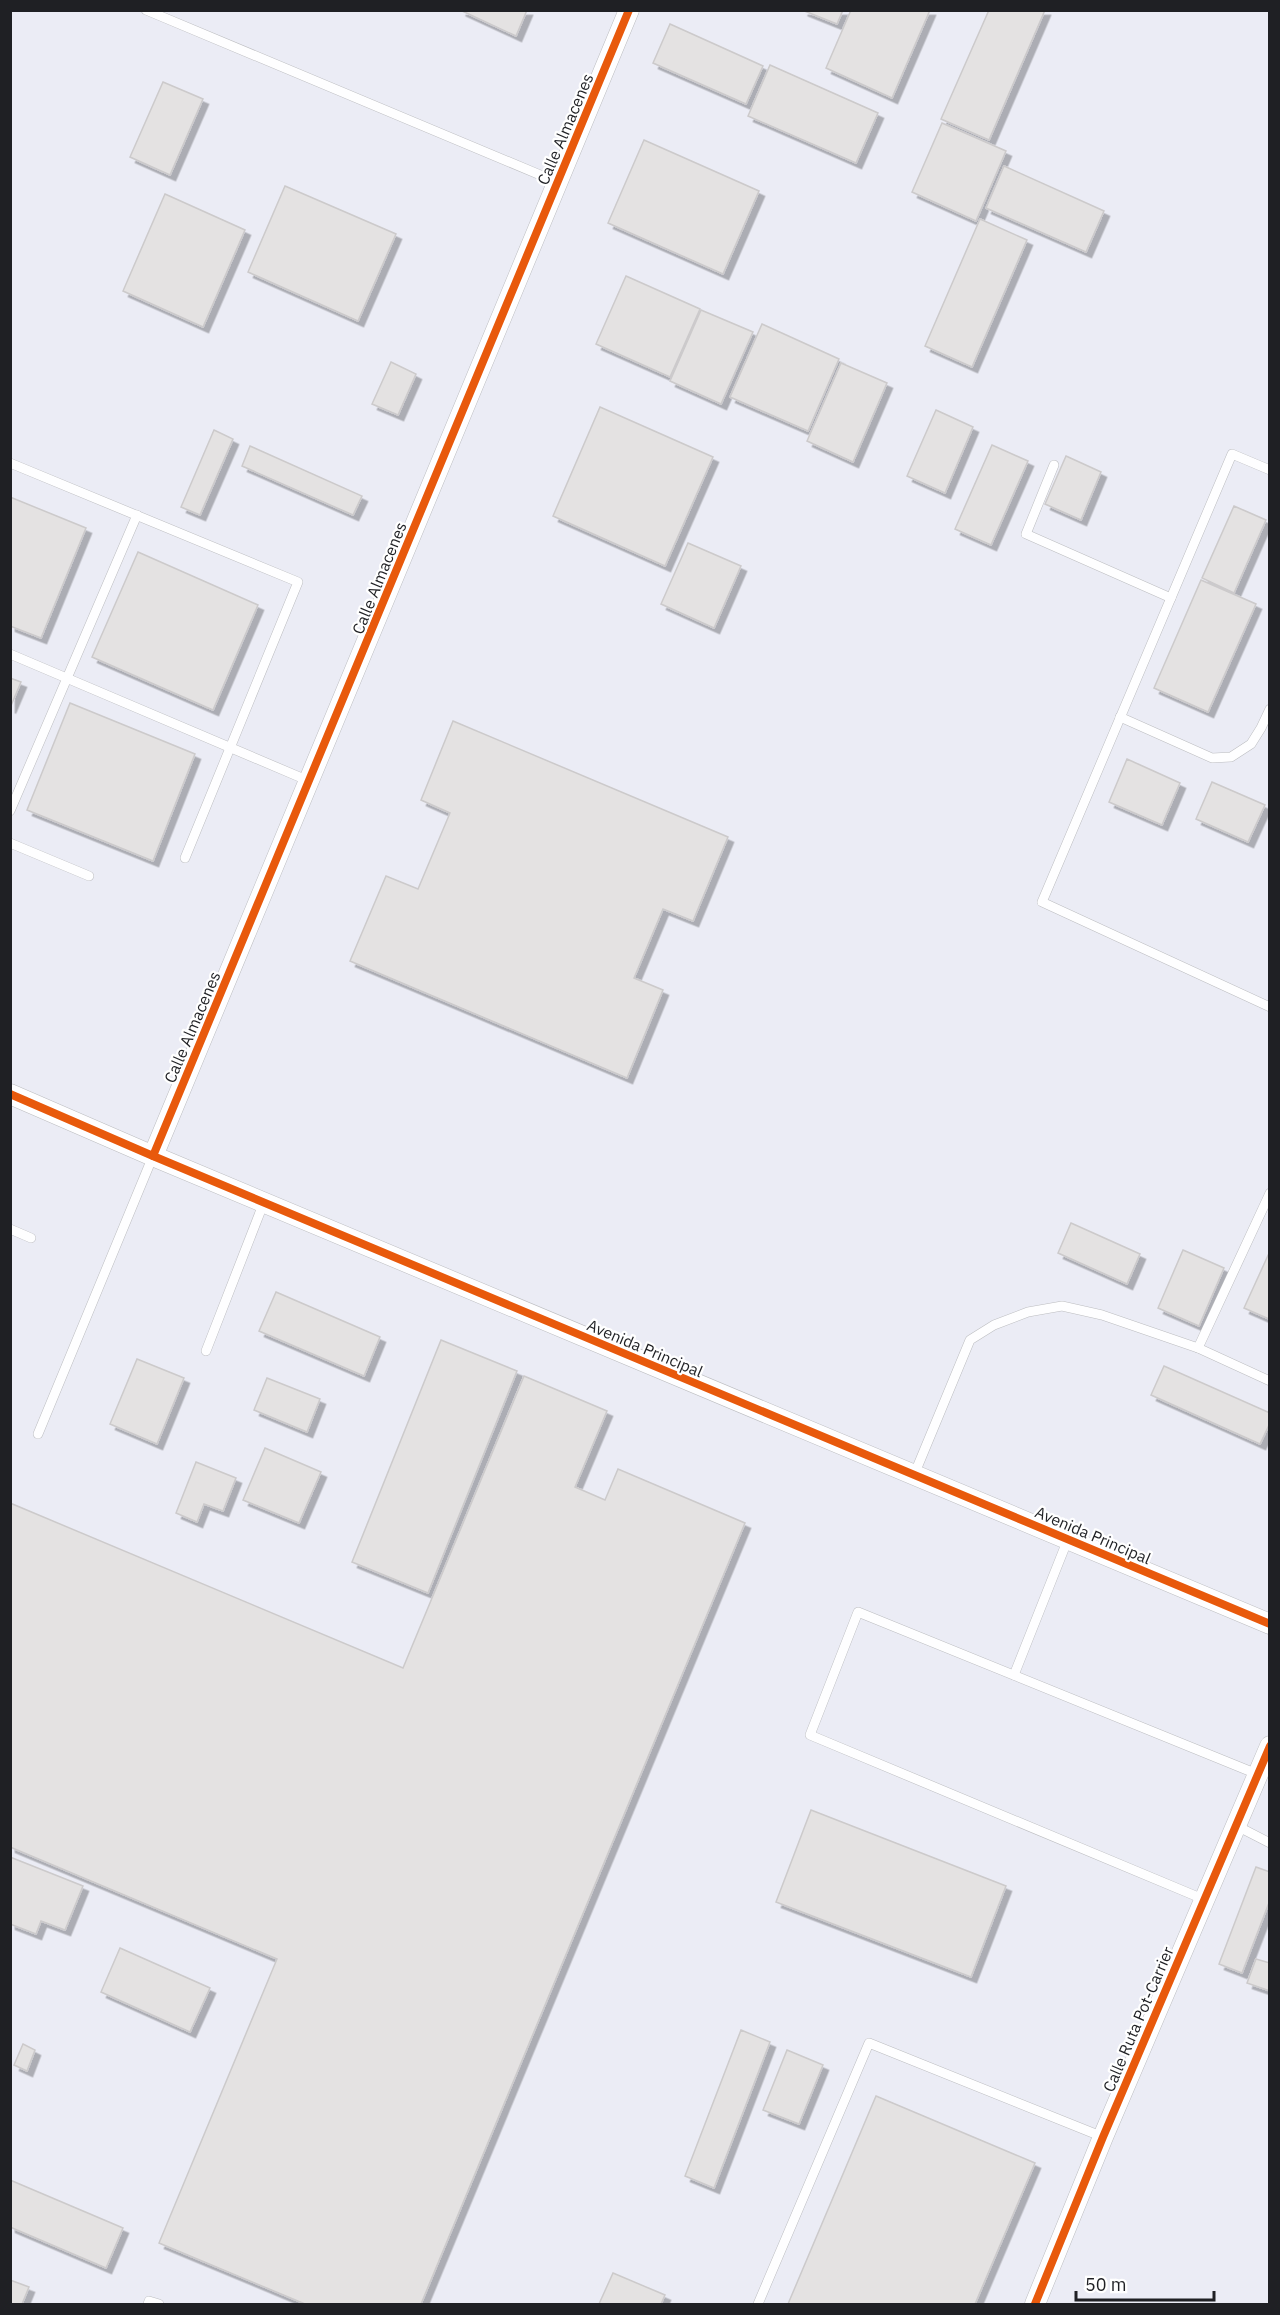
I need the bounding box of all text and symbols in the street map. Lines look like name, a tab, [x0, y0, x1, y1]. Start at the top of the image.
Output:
street label: Calle Almacenes	[533, 70, 597, 188]
street label: Calle Almacenes	[347, 519, 411, 637]
street label: Calle Almacenes	[160, 968, 224, 1086]
street label: Avenida Principal	[584, 1315, 706, 1381]
street label: Avenida Principal	[1032, 1502, 1154, 1568]
street label: Calle Ruta Pot-Carrier	[1098, 1943, 1178, 2095]
scale bar	[1076, 2264, 1214, 2302]
text: 50 m	[1085, 2273, 1127, 2296]

